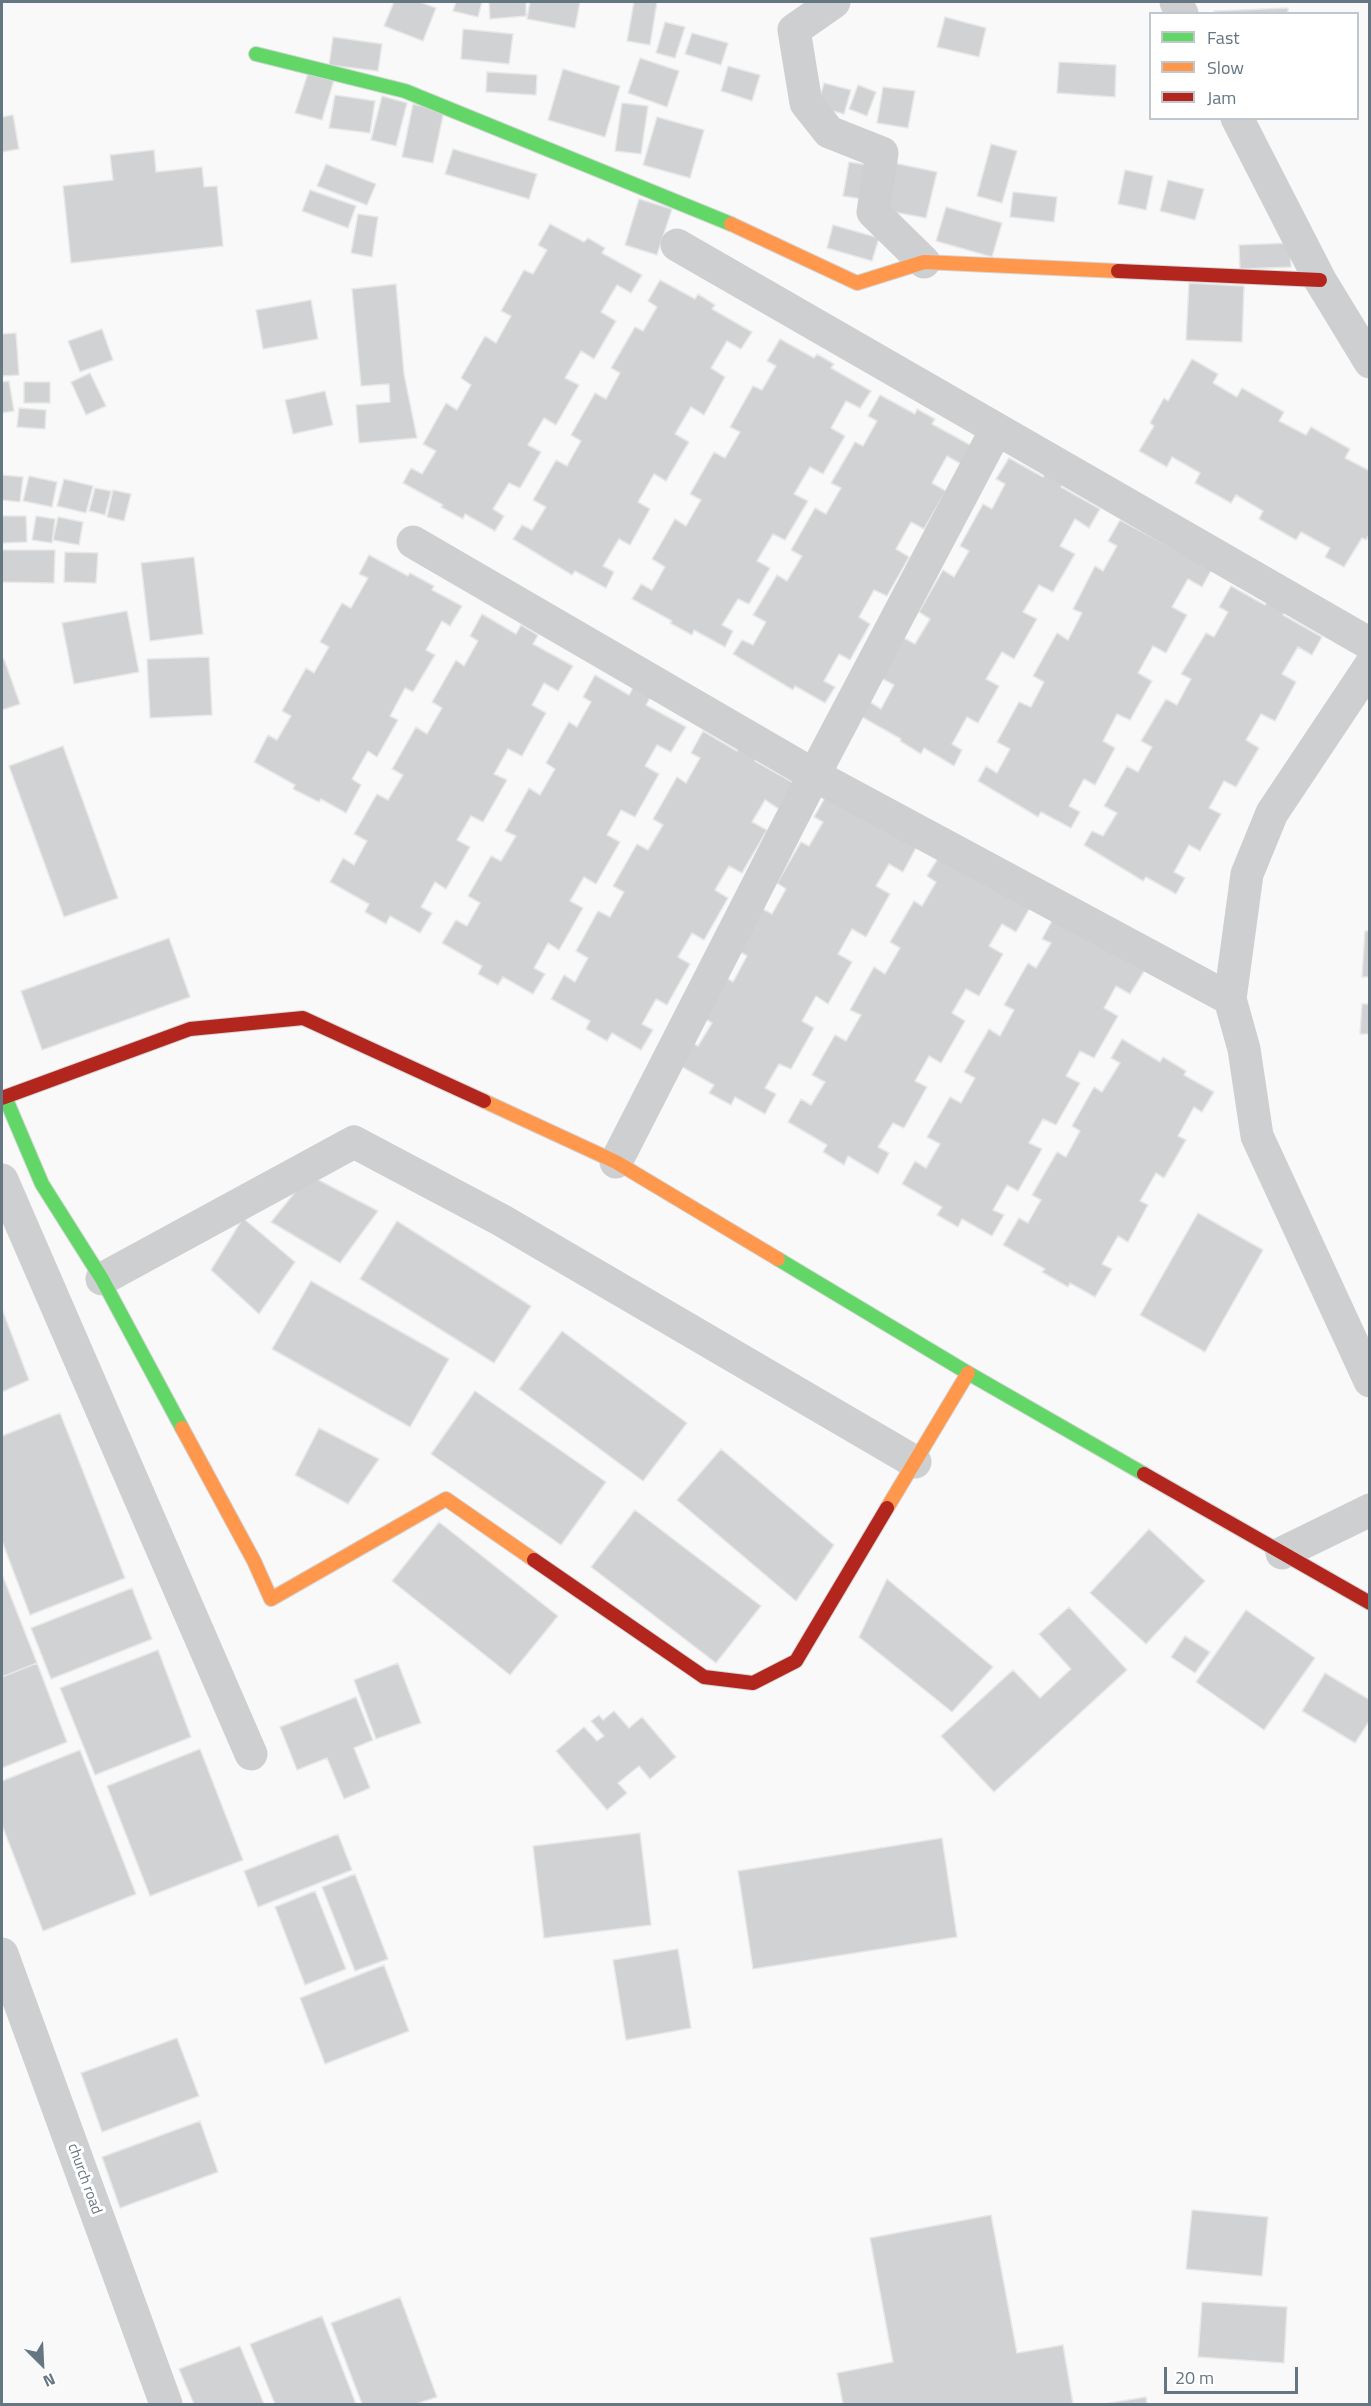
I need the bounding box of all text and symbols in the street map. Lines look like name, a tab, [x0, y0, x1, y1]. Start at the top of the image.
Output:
legend	[1149, 12, 1359, 120]
text: Fast	[1207, 24, 1240, 51]
text: Slow	[1207, 54, 1244, 81]
text: Jam	[1207, 84, 1236, 111]
street label: church road	[63, 2141, 105, 2217]
north arrow	[12, 2334, 72, 2394]
scale bar	[1167, 2355, 1300, 2393]
text: 20 m	[1175, 2364, 1214, 2391]
text: N	[39, 2367, 59, 2394]

